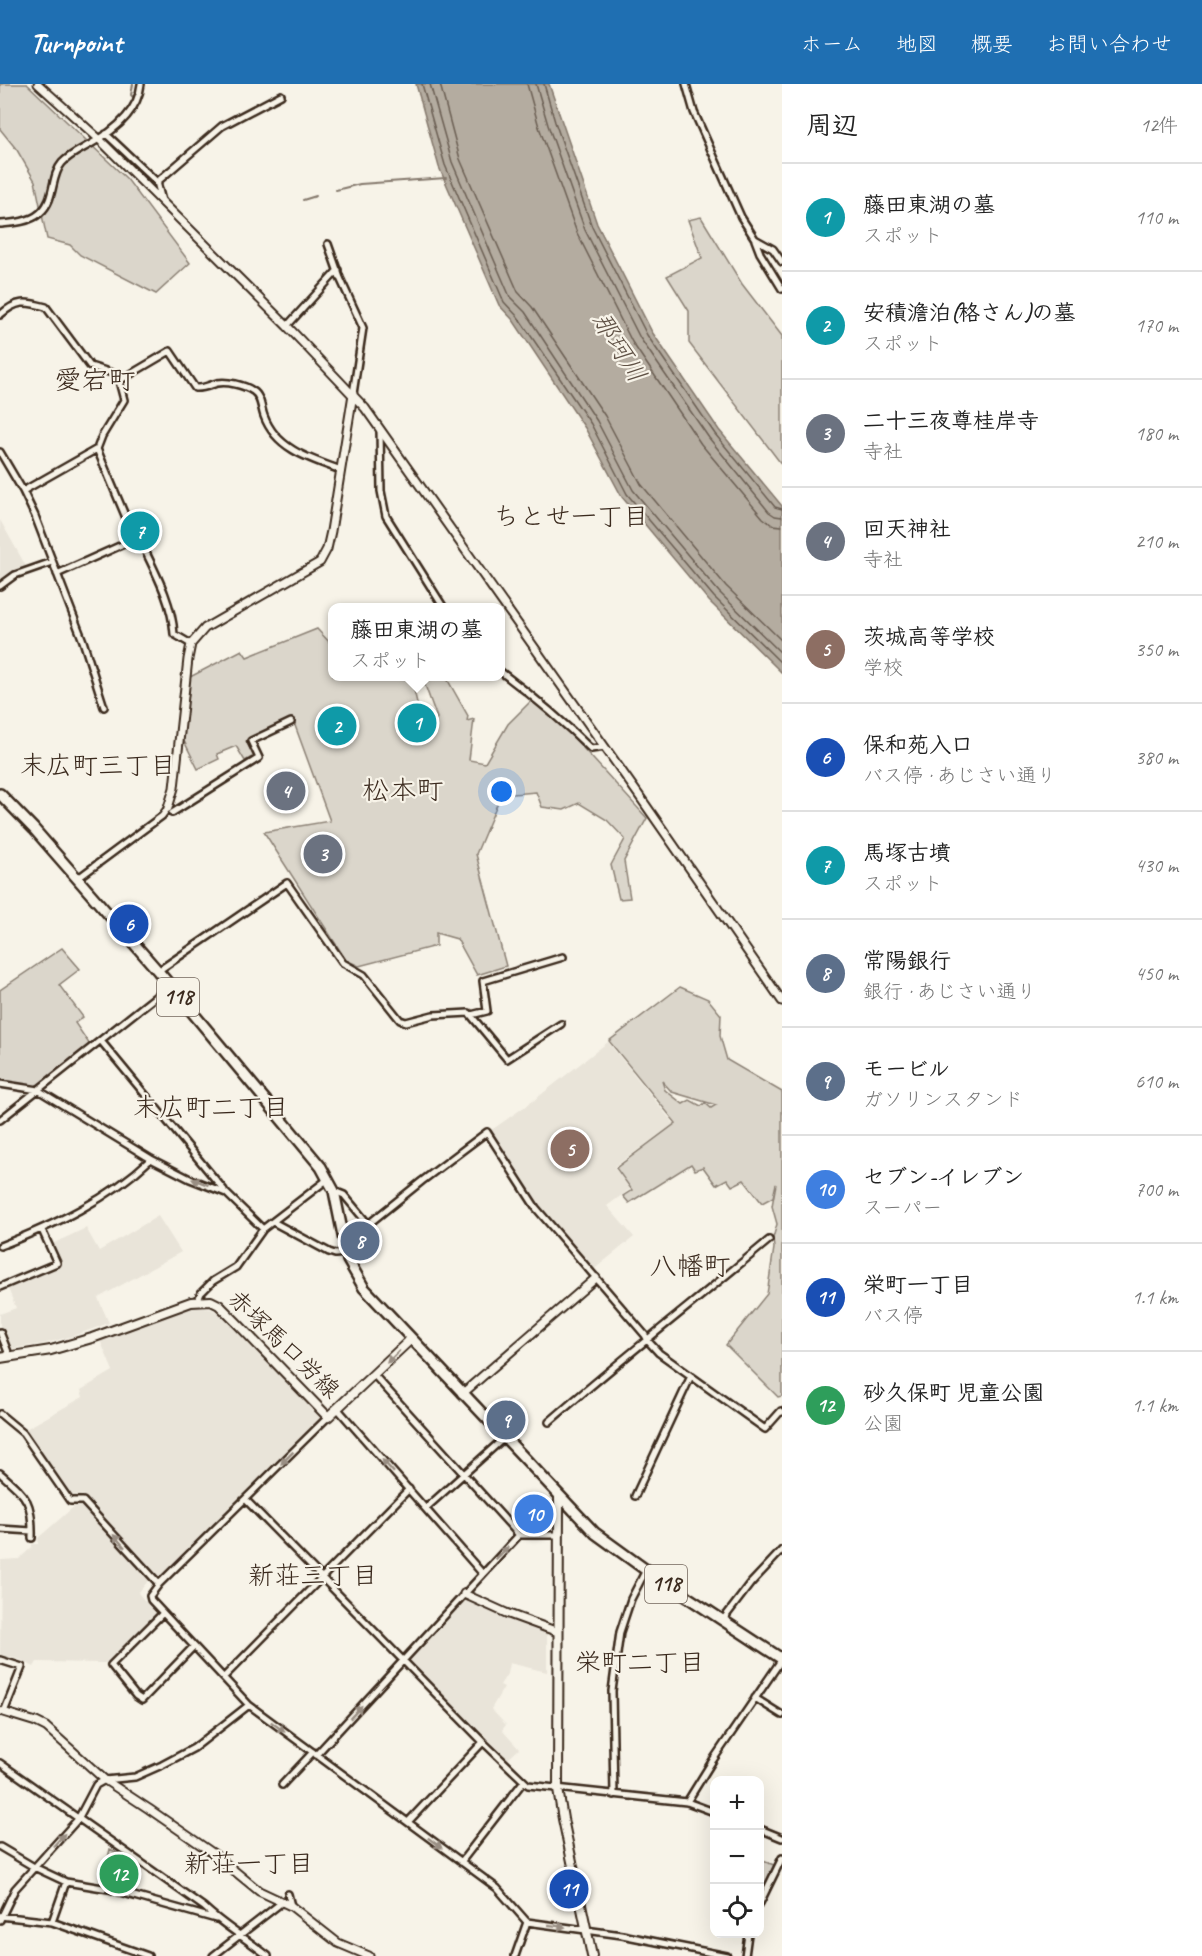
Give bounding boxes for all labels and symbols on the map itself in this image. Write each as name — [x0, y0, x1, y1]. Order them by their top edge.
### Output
water label: 那珂川 — [584, 305, 654, 389]
district label: 愛宕町 — [55, 363, 136, 397]
district label: ちとせ一丁目 — [493, 500, 649, 533]
pin: 7 — [120, 508, 160, 554]
pin: 1 — [398, 700, 436, 746]
pin: 2 — [318, 704, 356, 748]
district label: 末広町三丁目 — [20, 749, 176, 782]
pin: 4 — [266, 768, 306, 814]
district label: 松本町 — [363, 773, 444, 807]
your location — [487, 777, 516, 806]
pin: 3 — [304, 832, 342, 876]
pin: 6 — [110, 902, 148, 946]
road number: 118 — [157, 978, 199, 1016]
district label: 末広町二丁目 — [133, 1091, 289, 1124]
pin: 5 — [550, 1126, 590, 1172]
one-way arrow — [191, 1177, 209, 1187]
pin: 8 — [340, 1218, 380, 1264]
district label: 八幡町 — [650, 1249, 731, 1283]
street label: 赤塚馬口労線 — [222, 1283, 346, 1405]
one-way arrow — [385, 1350, 400, 1364]
pin: 9 — [486, 1398, 526, 1442]
one-way arrow — [279, 1451, 294, 1465]
one-way arrow — [382, 1459, 395, 1474]
pin: 10 — [514, 1492, 554, 1536]
one-way arrow — [112, 1533, 126, 1548]
one-way arrow — [495, 1545, 509, 1560]
district label: 新荘三丁目 — [248, 1559, 378, 1592]
road number: 118 — [645, 1565, 687, 1603]
district label: 栄町二丁目 — [575, 1646, 705, 1679]
one-way arrow — [349, 1704, 363, 1719]
one-way arrow — [270, 1721, 286, 1733]
one-way arrow — [52, 1833, 65, 1848]
one-way arrow — [428, 1836, 443, 1848]
district label: 新荘一丁目 — [184, 1847, 314, 1880]
pin: 12 — [100, 1852, 138, 1896]
pin: 11 — [550, 1866, 588, 1912]
one-way arrow — [547, 1921, 566, 1931]

